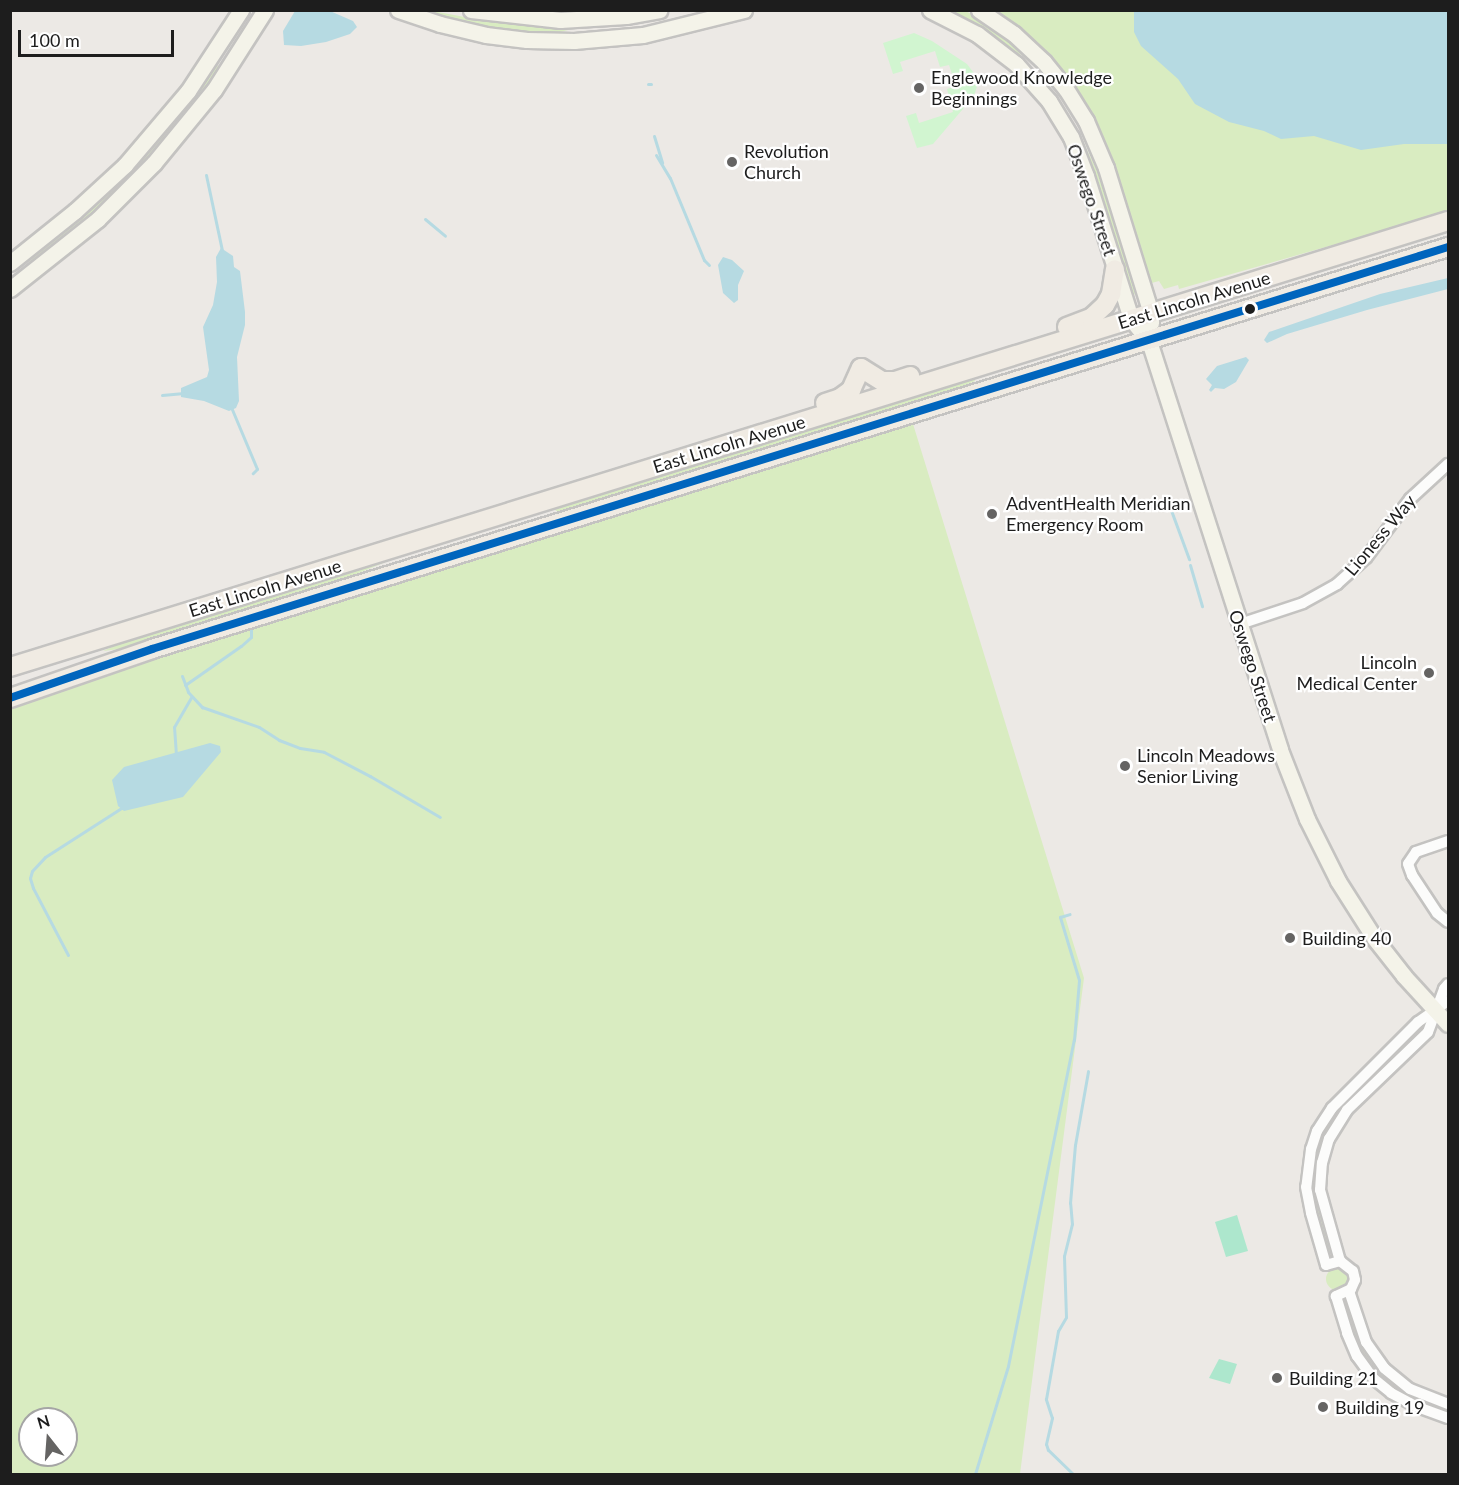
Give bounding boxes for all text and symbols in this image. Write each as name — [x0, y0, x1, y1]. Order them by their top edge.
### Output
scale bar — [21, 18, 177, 56]
text: 100 m — [29, 29, 80, 51]
place label: Englewood Knowledge Beginnings — [931, 67, 1112, 110]
marker: Englewood Knowledge Beginnings — [912, 81, 926, 95]
place label: Revolution Church — [744, 141, 829, 184]
street label: Oswego Street — [1063, 141, 1121, 259]
marker: Revolution Church — [725, 155, 739, 169]
street label: East Lincoln Avenue — [1115, 266, 1273, 334]
unlabelled marker — [1244, 303, 1256, 315]
street label: East Lincoln Avenue — [650, 410, 808, 478]
street label: Lioness Way — [1340, 490, 1420, 580]
place label: AdventHealth Meridian Emergency Room — [1006, 493, 1190, 536]
marker: AdventHealth Meridian Emergency Room — [983, 505, 1001, 523]
street label: East Lincoln Avenue — [186, 554, 344, 622]
street label: Oswego Street — [1225, 607, 1281, 725]
place label: Lincoln Medical Center — [1297, 652, 1417, 694]
marker: Lincoln Medical Center — [1422, 666, 1436, 680]
place label: Lincoln Meadows Senior Living — [1137, 745, 1275, 788]
marker: Lincoln Meadows Senior Living — [1118, 759, 1132, 773]
place label: Building 40 — [1302, 927, 1391, 949]
marker: Building 40 — [1283, 931, 1297, 945]
place label: Building 21 — [1289, 1367, 1378, 1389]
marker: Building 21 — [1270, 1371, 1284, 1385]
place label: Building 19 — [1335, 1396, 1424, 1418]
marker: Building 19 — [1316, 1400, 1330, 1414]
north arrow — [18, 1407, 78, 1467]
text: N — [34, 1410, 52, 1432]

